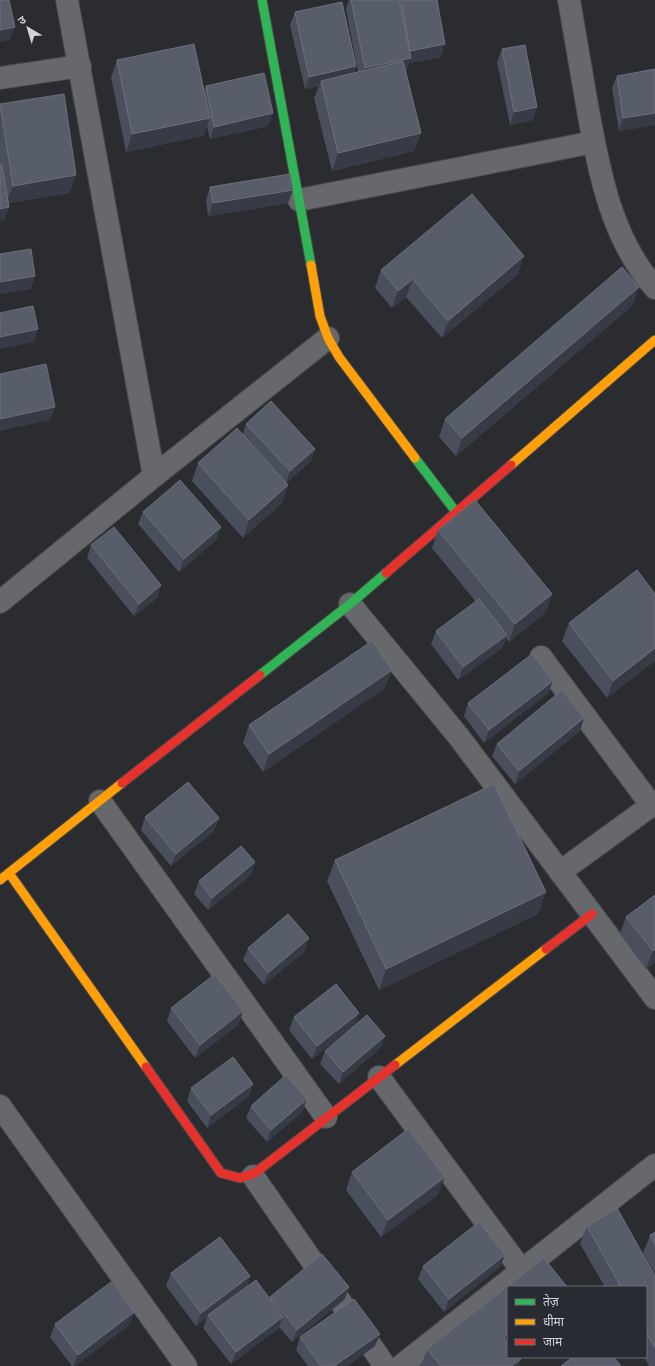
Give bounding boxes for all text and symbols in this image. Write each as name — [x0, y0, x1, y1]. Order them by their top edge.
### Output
north arrow — [8, 8, 48, 48]
text: उ — [15, 12, 30, 28]
legend — [507, 1286, 647, 1358]
text: तेज़ — [543, 1294, 560, 1311]
text: धीमा — [543, 1314, 565, 1331]
text: जाम — [543, 1334, 563, 1351]

